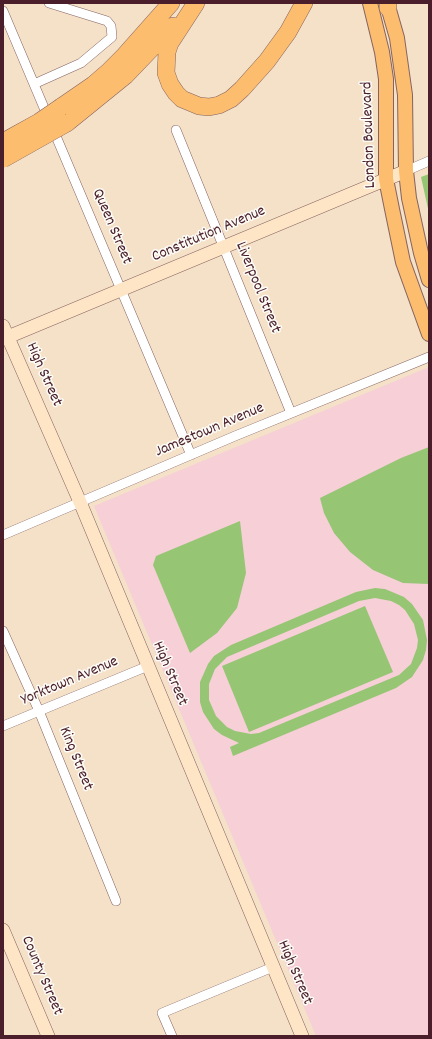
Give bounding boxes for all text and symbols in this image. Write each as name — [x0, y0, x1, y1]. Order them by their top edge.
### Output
street label: London Boulevard — [359, 81, 381, 189]
street label: Queen Street — [86, 186, 136, 268]
street label: Constitution Avenue — [149, 202, 269, 268]
street label: Liverpool Street — [230, 239, 284, 337]
street label: High Street — [20, 340, 66, 410]
street label: Jamestown Avenue — [153, 399, 267, 463]
street label: High Street — [147, 639, 191, 709]
street label: Yorktown Avenue — [19, 653, 121, 711]
street label: King Street — [54, 724, 96, 794]
street label: County Street — [16, 933, 66, 1019]
street label: High Street — [272, 938, 316, 1008]

